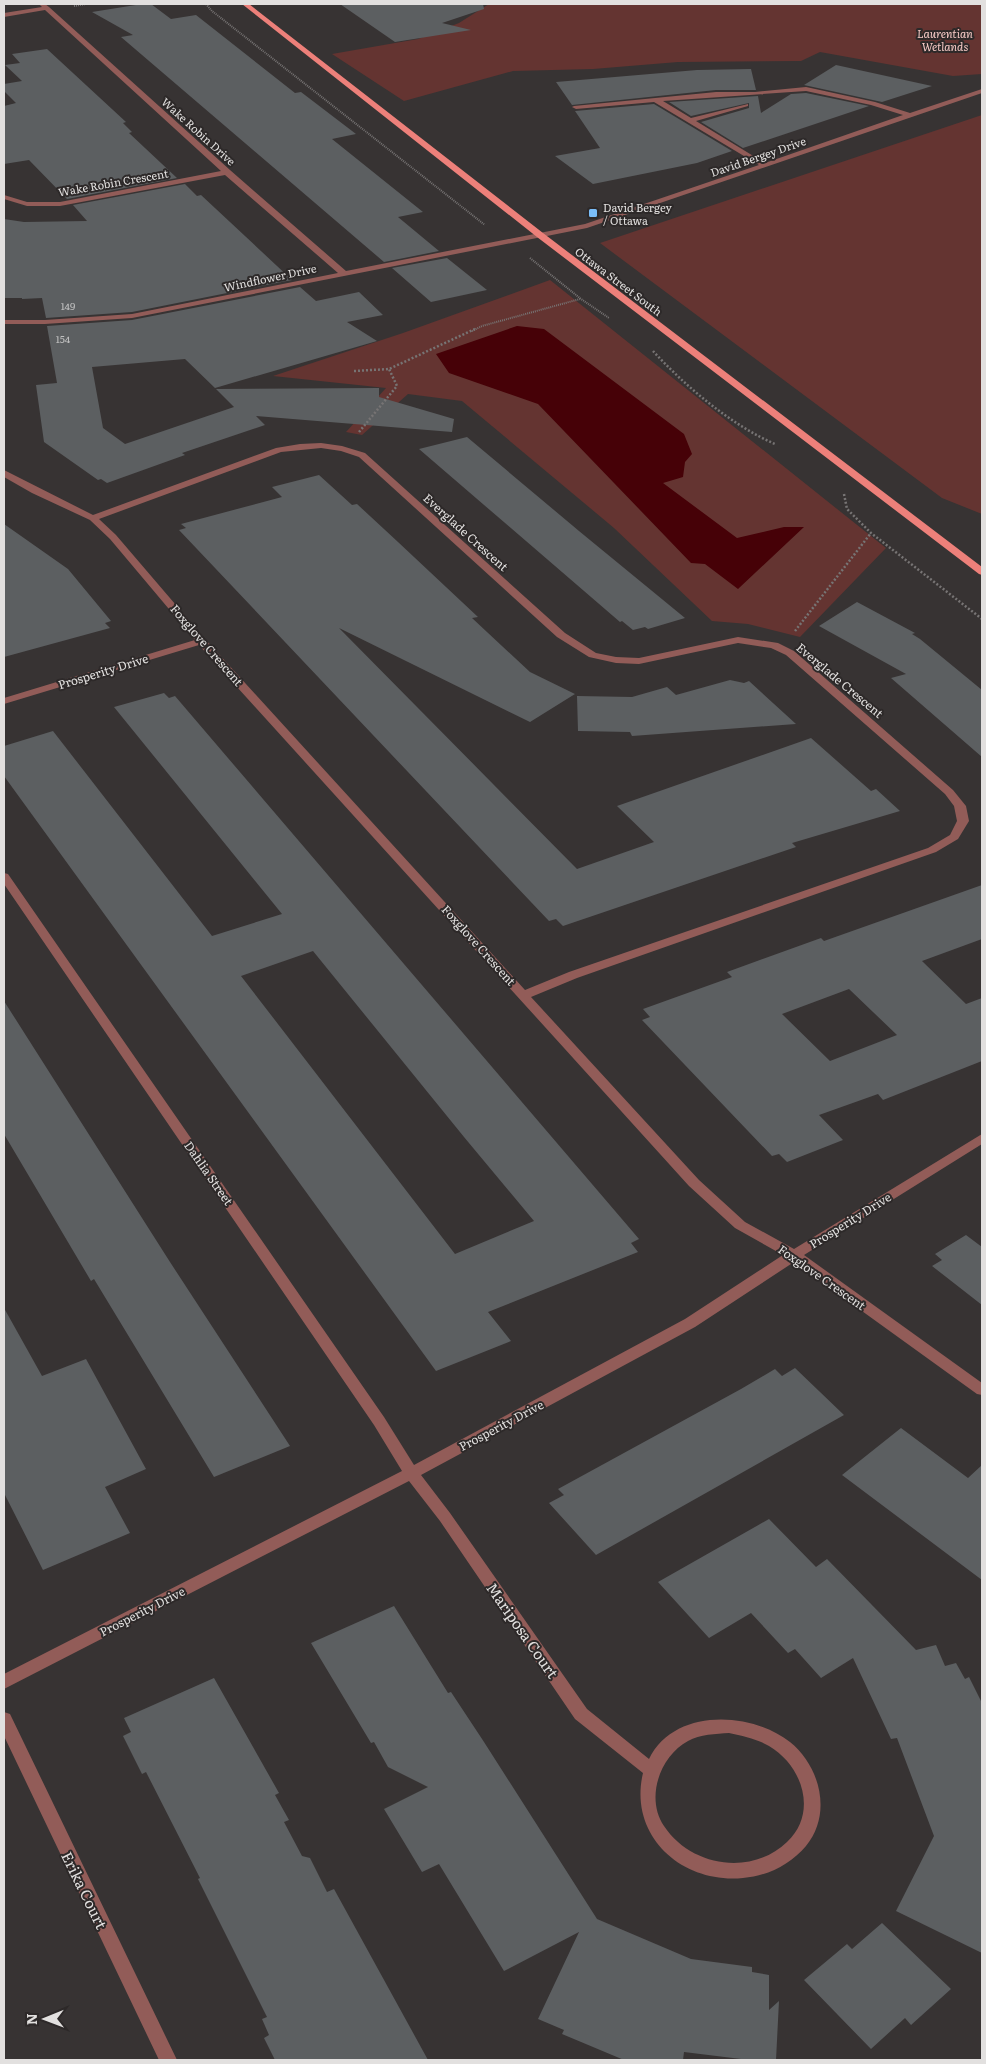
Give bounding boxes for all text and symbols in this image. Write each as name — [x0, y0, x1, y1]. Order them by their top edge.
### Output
park label: Laurentian Wetlands — [917, 25, 973, 54]
street label: Wake Robin Drive — [158, 93, 240, 169]
street label: David Bergey Drive — [708, 132, 808, 180]
street label: Wake Robin Crescent — [57, 164, 170, 200]
place label: David Bergey / Ottawa — [603, 199, 673, 228]
marker: David Bergey / Ottawa — [587, 207, 599, 219]
street label: Ottawa Street South — [572, 243, 666, 319]
street label: Windflower Drive — [222, 259, 318, 295]
house number: 149 — [61, 298, 75, 313]
house number: 154 — [56, 331, 71, 346]
street label: Everglade Crescent — [420, 489, 513, 575]
street label: Foxglove Crescent — [166, 600, 248, 690]
street label: Everglade Crescent — [793, 638, 888, 722]
street label: Prosperity Drive — [56, 649, 150, 693]
street label: Foxglove Crescent — [438, 901, 520, 989]
street label: Dahlia Street — [180, 1137, 238, 1209]
street label: Prosperity Drive — [806, 1188, 894, 1252]
street label: Foxglove Crescent — [775, 1240, 870, 1314]
street label: Prosperity Drive — [455, 1395, 547, 1455]
street label: Mariposa Court — [481, 1577, 565, 1683]
street label: Prosperity Drive — [96, 1582, 188, 1640]
street label: Erika Court — [56, 1847, 114, 1933]
north arrow — [20, 1994, 70, 2044]
text: N — [21, 2013, 41, 2025]

